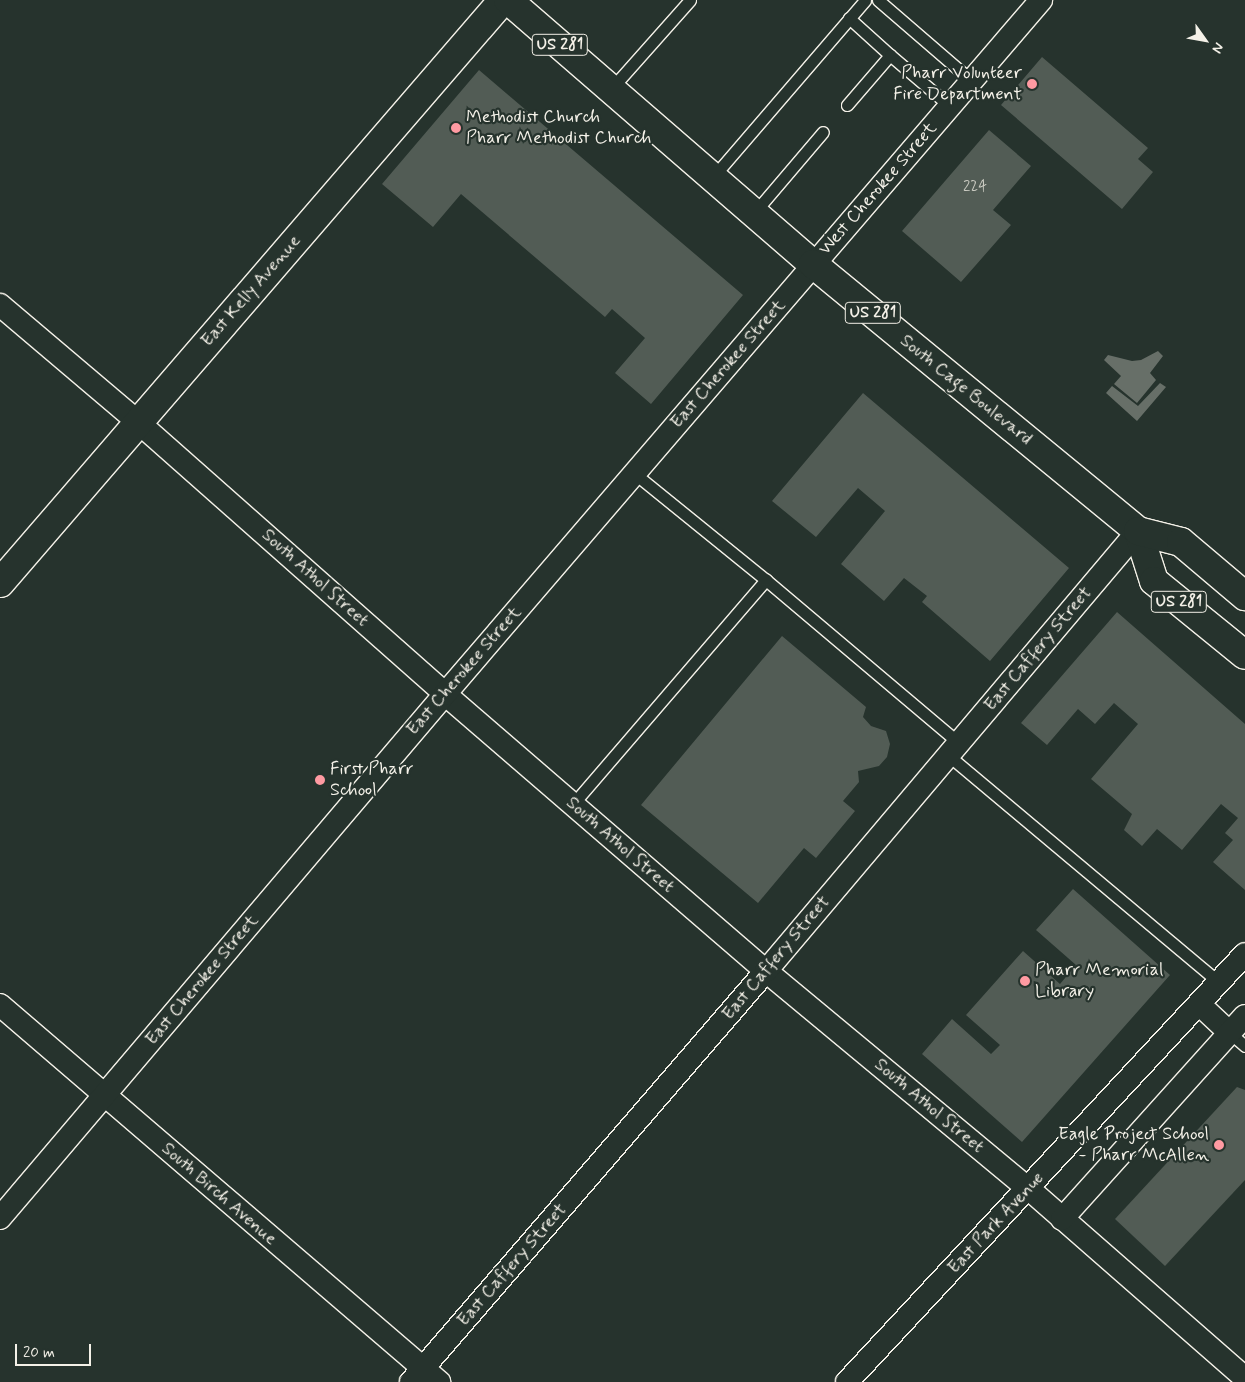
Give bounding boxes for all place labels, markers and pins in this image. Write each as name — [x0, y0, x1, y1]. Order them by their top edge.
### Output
place label: Pharr Volunteer Fire Department — [884, 63, 1022, 106]
marker: Pharr Volunteer Fire Department — [1026, 78, 1038, 90]
place label: Methodist Church Pharr Methodist Church — [466, 107, 650, 150]
marker: Methodist Church Pharr Methodist Church — [450, 122, 462, 134]
place label: First Pharr School — [330, 759, 414, 802]
marker: First Pharr School — [314, 774, 326, 786]
place label: Pharr Memorial Library — [1035, 960, 1161, 1002]
marker: Pharr Memorial Library — [1019, 975, 1031, 987]
place label: Eagle Project School - Pharr McAllen — [1059, 1124, 1209, 1166]
marker: Eagle Project School - Pharr McAllen — [1213, 1139, 1225, 1151]

